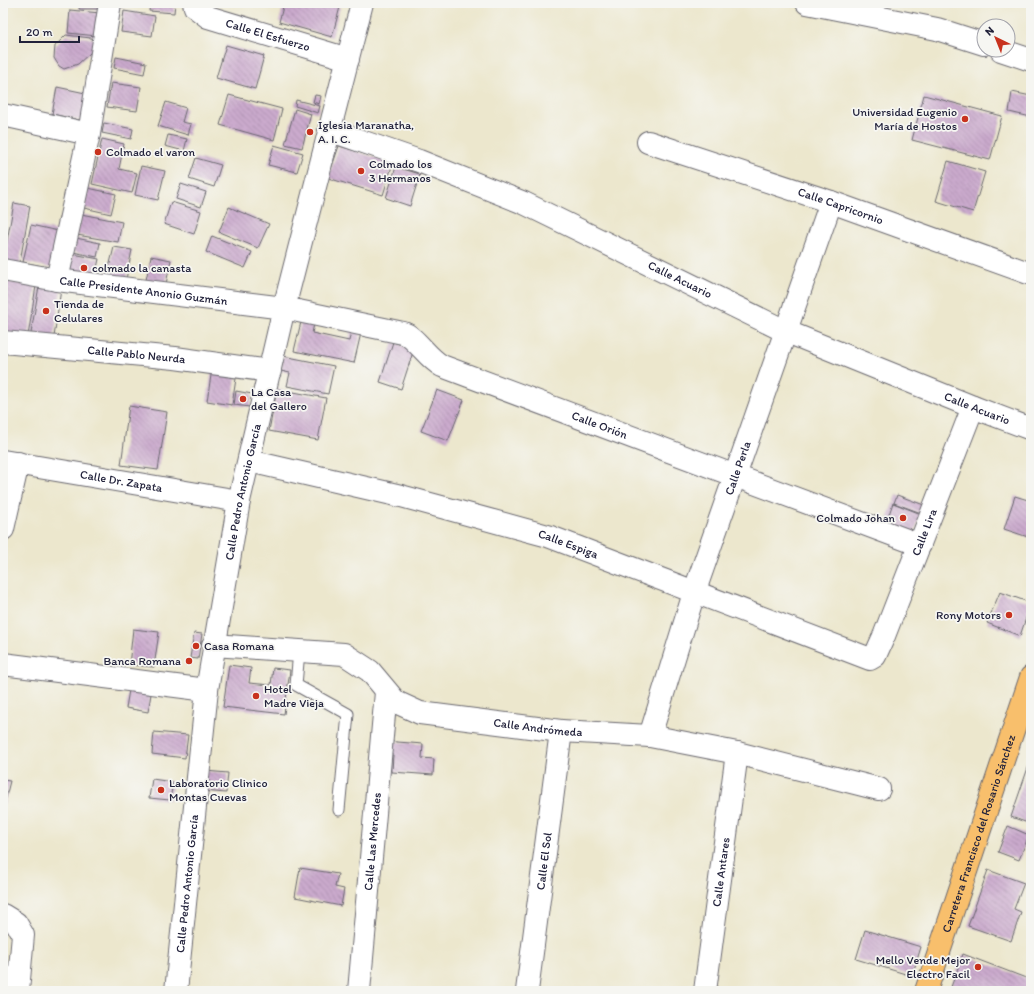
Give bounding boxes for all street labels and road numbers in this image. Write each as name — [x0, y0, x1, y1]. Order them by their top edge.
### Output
street label: Calle El Esfuerzo — [224, 16, 312, 54]
street label: Calle Capricornio — [796, 185, 885, 227]
street label: Calle Acuario — [646, 258, 714, 301]
street label: Calle Presidente Anonio Guzmán — [59, 273, 228, 308]
street label: Calle Pablo Neurda — [87, 343, 187, 366]
street label: Calle Acuario — [942, 389, 1012, 427]
street label: Calle Orión — [570, 408, 630, 442]
street label: Calle Pedro Antonio García — [222, 421, 264, 561]
street label: Calle Perla — [722, 438, 754, 497]
street label: Calle Dr. Zapata — [79, 467, 164, 495]
street label: Calle Lira — [909, 506, 940, 558]
street label: Calle Espiga — [537, 527, 601, 562]
street label: Calle Andrómeda — [493, 715, 583, 739]
street label: Carretera Francisco del Rosario Sánchez — [939, 732, 1018, 934]
street label: Calle Las Mercedes — [361, 792, 384, 891]
street label: Calle Pedro Antonio García — [173, 813, 201, 953]
street label: Calle El Sol — [533, 831, 555, 891]
street label: Calle Antares — [709, 836, 733, 908]

